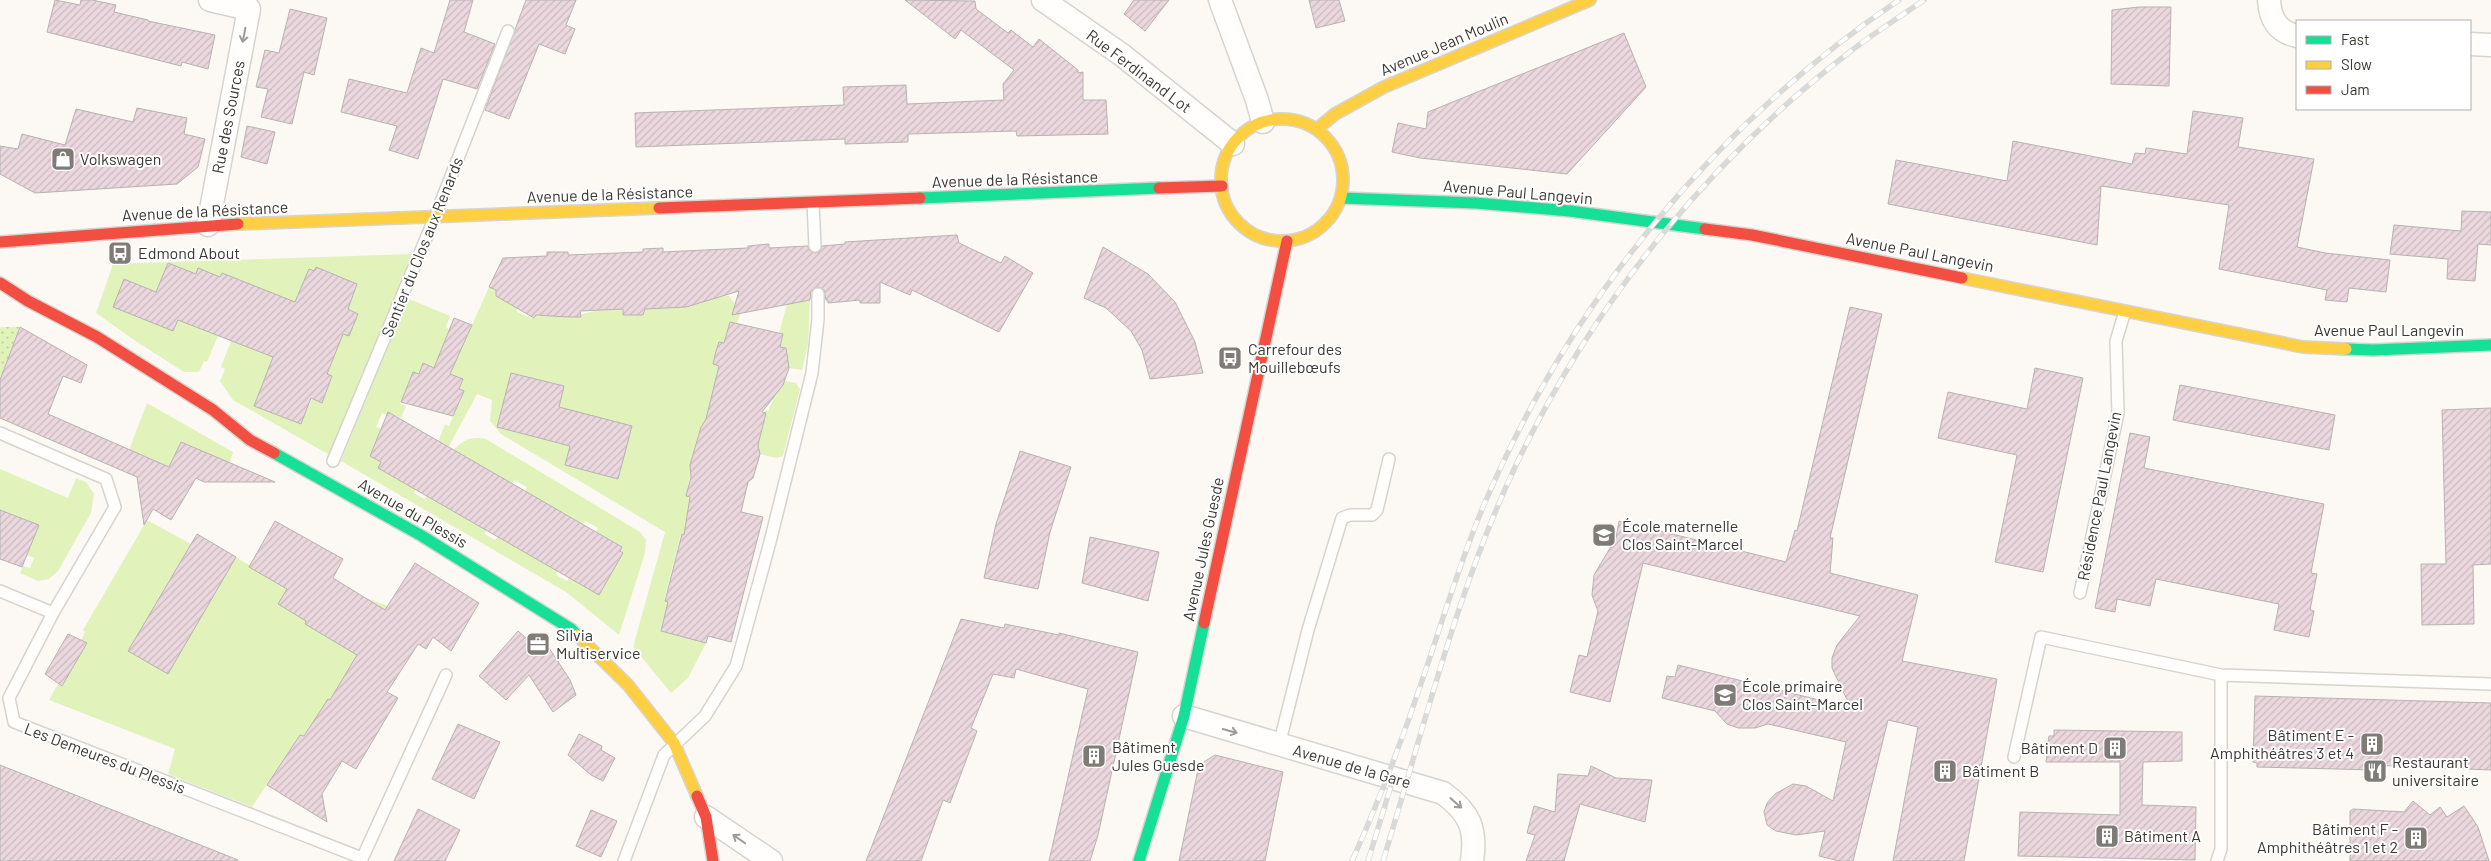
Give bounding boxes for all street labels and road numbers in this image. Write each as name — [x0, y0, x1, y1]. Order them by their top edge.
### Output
street label: Avenue Jean Moulin — [1377, 8, 1511, 79]
street label: Rue Ferdinand Lot — [1083, 25, 1196, 116]
street label: Rue des Sources — [207, 59, 248, 175]
street label: Sentier du Clos aux Renards — [377, 154, 466, 340]
street label: Avenue de la Résistance — [931, 166, 1098, 191]
street label: Avenue Paul Langevin — [1442, 175, 1594, 208]
street label: Avenue de la Résistance — [526, 181, 693, 206]
street label: Avenue de la Résistance — [121, 197, 289, 224]
street label: Avenue Paul Langevin — [1845, 228, 1996, 275]
street label: Avenue Paul Langevin — [2314, 320, 2464, 339]
street label: Résidence Paul Langevin — [2073, 410, 2124, 582]
street label: Avenue du Plessis — [355, 474, 471, 552]
street label: Avenue Jules Guesde — [1178, 475, 1227, 623]
street label: Les Demeures du Plessis — [22, 718, 188, 797]
street label: Avenue de la Gare — [1291, 740, 1413, 791]

